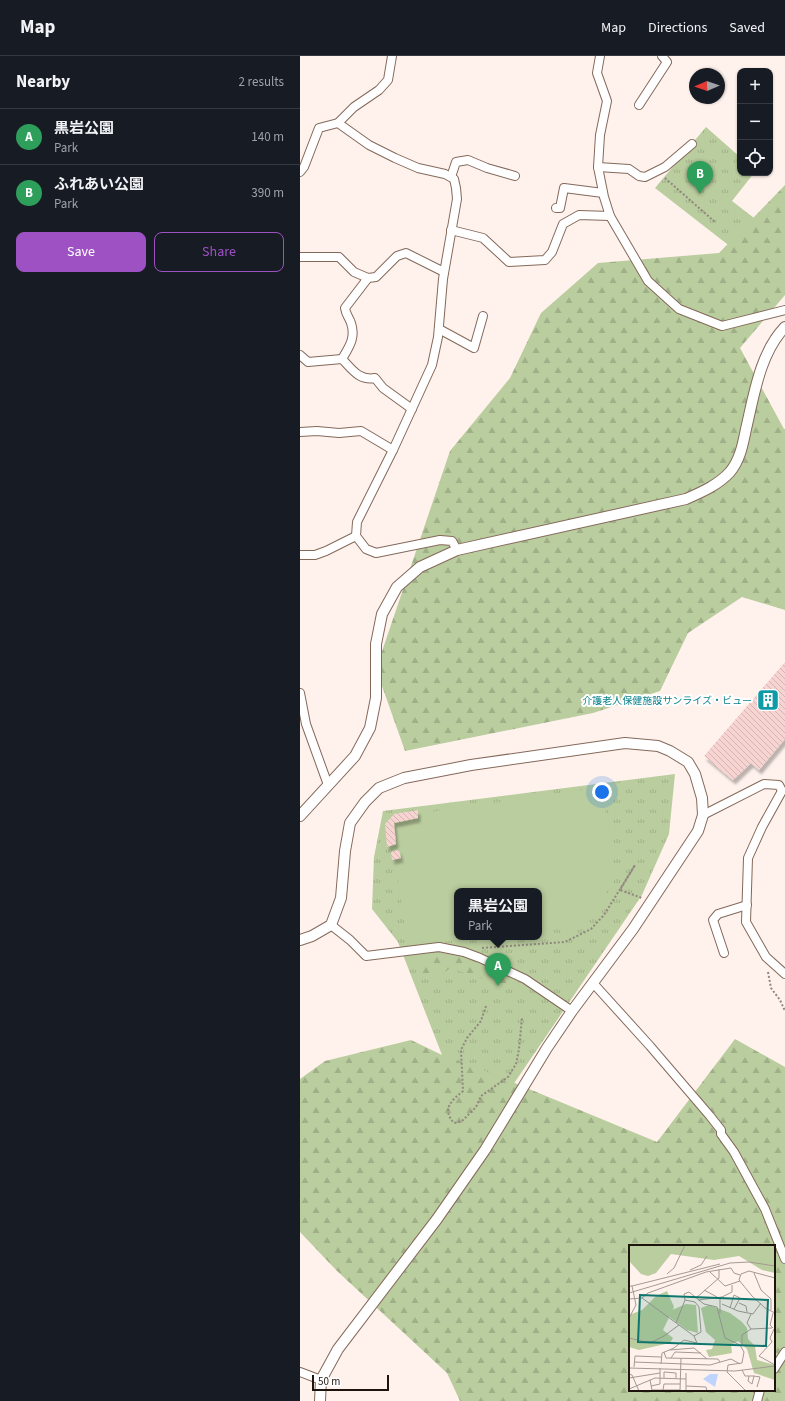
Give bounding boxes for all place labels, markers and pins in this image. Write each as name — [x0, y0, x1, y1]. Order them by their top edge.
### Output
pin: B — [687, 161, 713, 194]
building icon: 介護老人保健施設サンライズ・ビュー — [755, 687, 781, 713]
place label: 介護老人保健施設サンライズ・ビュー — [582, 694, 752, 708]
pin: A — [485, 953, 511, 986]

